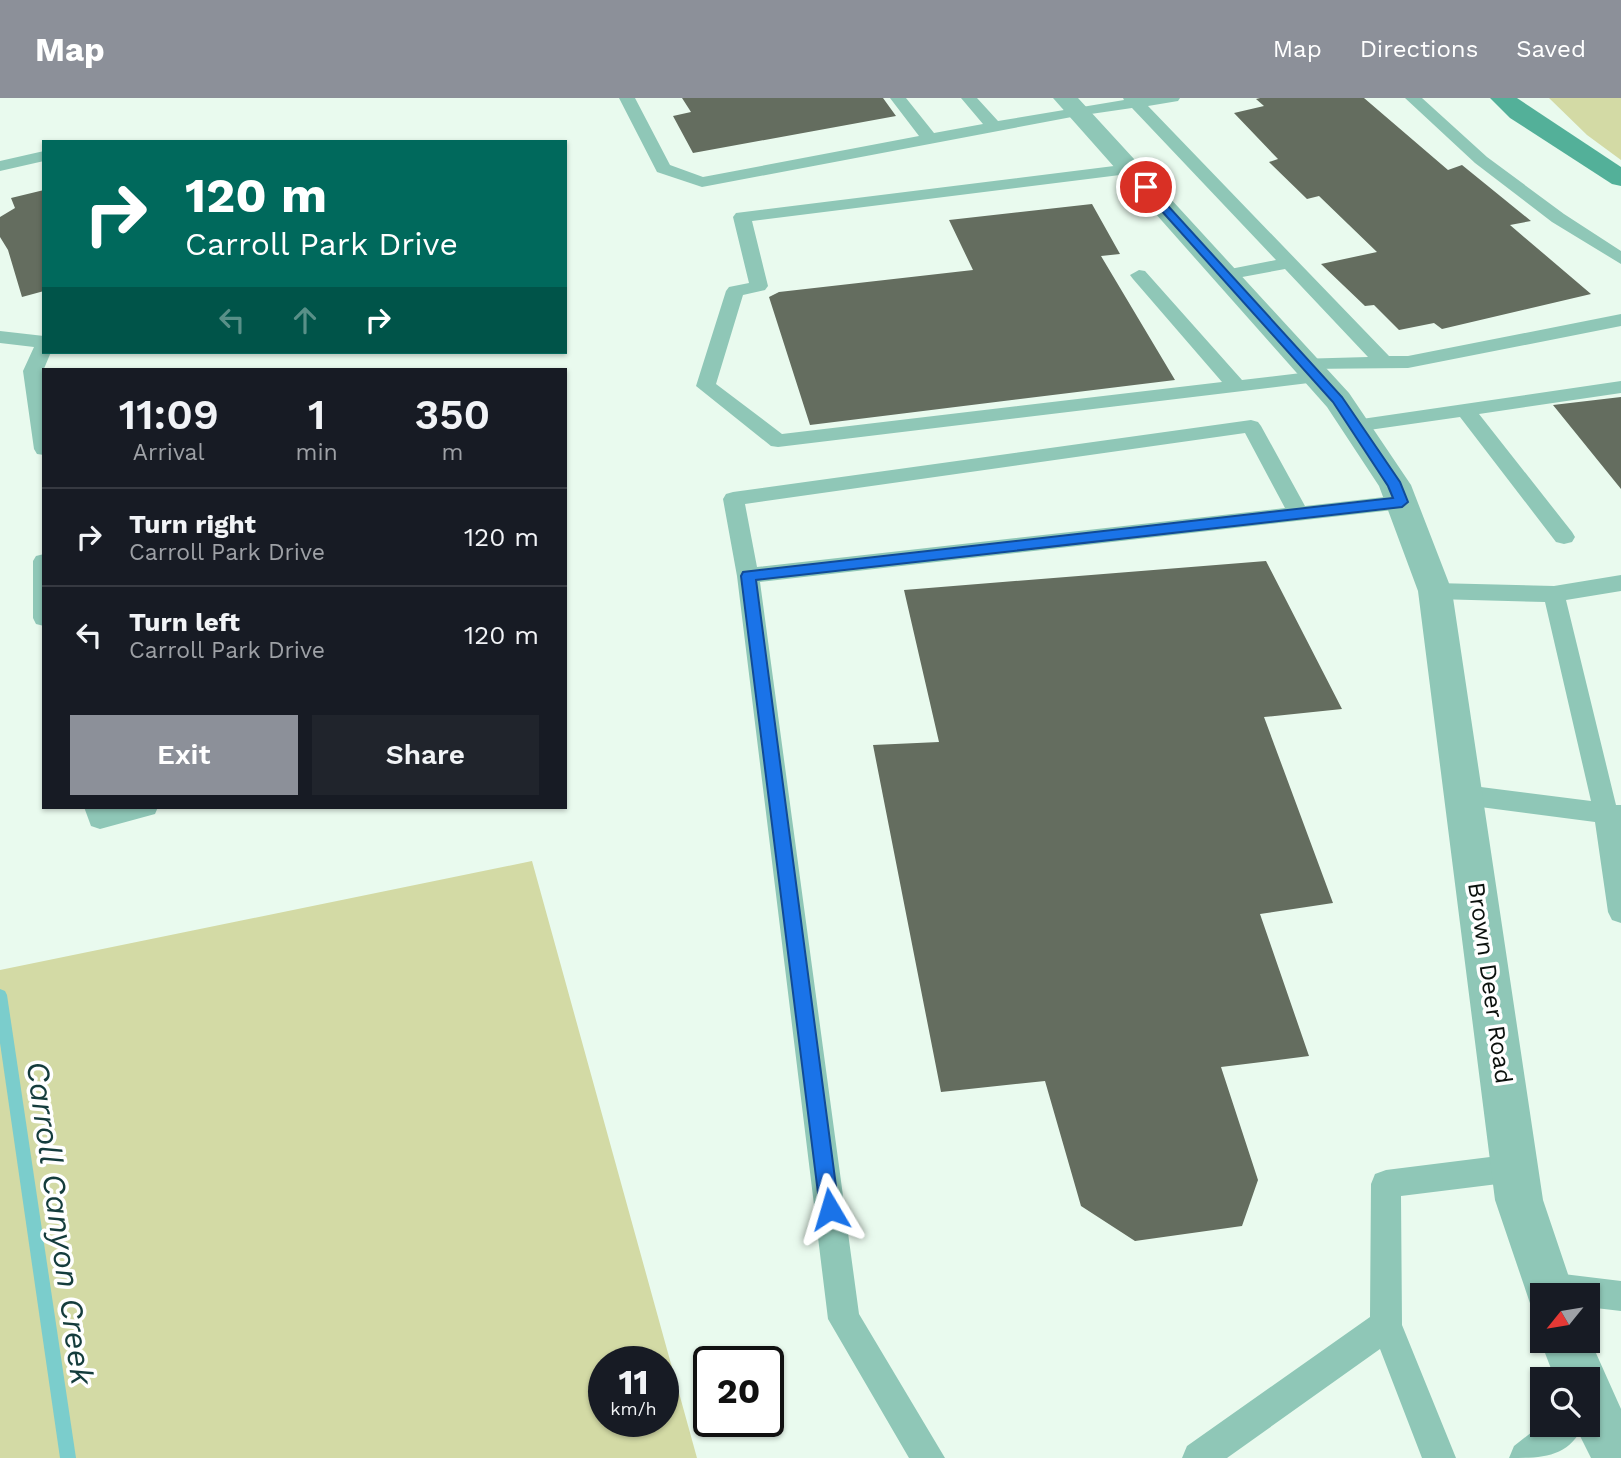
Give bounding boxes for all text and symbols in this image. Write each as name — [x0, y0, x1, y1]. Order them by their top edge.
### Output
text: Map — [35, 30, 105, 69]
text: Map — [1273, 35, 1322, 63]
text: Directions — [1360, 35, 1478, 63]
text: Saved — [1516, 35, 1586, 63]
pin — [1116, 157, 1176, 217]
text: 120 m — [185, 166, 327, 224]
icon: right — [70, 168, 161, 259]
icon: arrive — [1127, 168, 1165, 206]
text: Carroll Park Drive — [185, 225, 458, 263]
icon: left — [213, 301, 251, 339]
icon: ahead — [286, 301, 324, 339]
icon: right — [359, 301, 397, 339]
text: 11:09 — [119, 390, 219, 439]
text: 1 — [308, 390, 325, 439]
text: 350 — [414, 390, 490, 439]
text: Arrival — [133, 439, 205, 466]
text: min — [295, 439, 338, 466]
text: m — [441, 439, 463, 466]
text: Turn right — [129, 509, 256, 539]
icon: right — [70, 518, 108, 556]
text: 120 m — [464, 522, 539, 552]
text: Carroll Park Drive — [129, 539, 325, 566]
text: Turn left — [129, 607, 240, 637]
icon: left — [70, 616, 108, 654]
text: 120 m — [464, 620, 539, 650]
text: Carroll Park Drive — [129, 637, 325, 664]
button: Exit — [70, 715, 298, 795]
button: Share — [312, 715, 539, 795]
street label: Brown Deer Road — [1462, 880, 1518, 1086]
water label: Carroll Canyon Creek — [18, 1059, 102, 1389]
position arrow — [793, 1172, 867, 1246]
north arrow — [1530, 1283, 1600, 1353]
map controls — [1530, 1283, 1600, 1437]
speed limit sign: 20 — [693, 1346, 784, 1437]
text: 11 — [618, 1361, 649, 1403]
button: search — [1530, 1367, 1600, 1437]
text: km/h — [610, 1398, 657, 1419]

